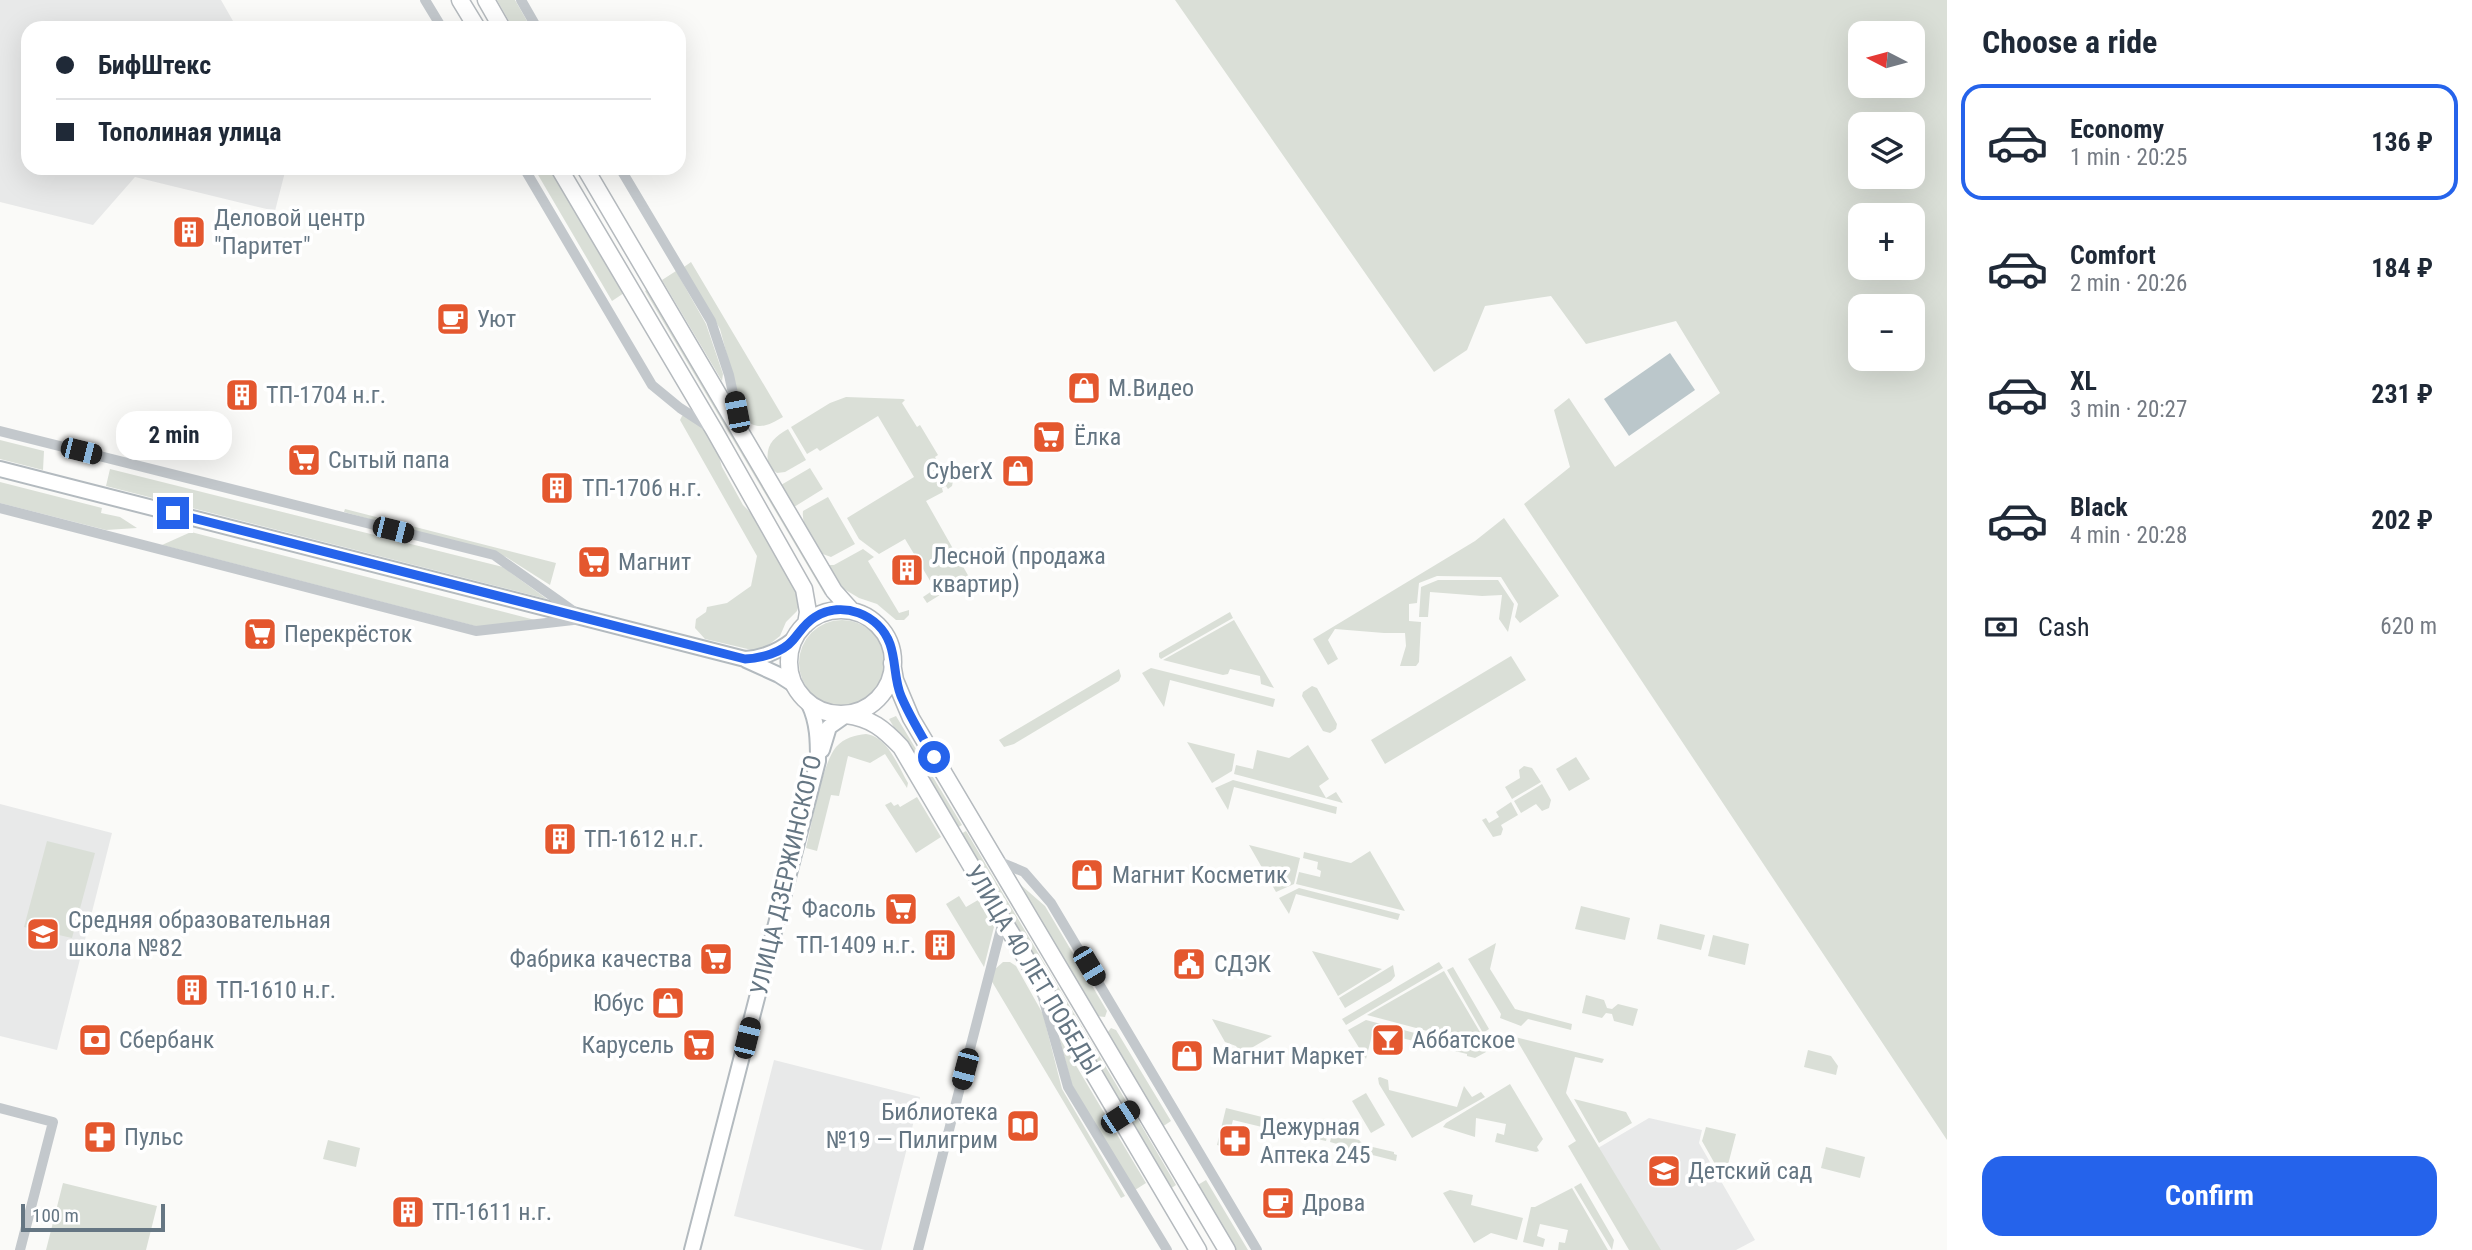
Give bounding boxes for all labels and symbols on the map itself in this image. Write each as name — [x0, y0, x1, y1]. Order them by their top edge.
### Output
north arrow — [1848, 21, 1925, 98]
place label: Деловой центр "Паритет" — [214, 204, 365, 260]
building icon: Деловой центр "Паритет" — [170, 213, 208, 251]
cafe icon: Уют — [434, 300, 472, 338]
place label: Уют — [477, 305, 516, 333]
shop icon: М.Видео — [1065, 369, 1103, 407]
place label: М.Видео — [1108, 374, 1194, 402]
building icon: ТП-1704 н.г. — [223, 376, 261, 414]
place label: ТП-1704 н.г. — [266, 381, 386, 409]
car — [723, 389, 752, 435]
callout: 2 min — [115, 412, 231, 461]
supermarket icon: Ёлка — [1030, 418, 1068, 456]
place label: Ёлка — [1074, 423, 1121, 451]
car — [59, 436, 104, 466]
supermarket icon: Сытый папа — [285, 441, 323, 479]
place label: Сытый папа — [328, 446, 450, 474]
shop icon: CyberX — [999, 452, 1037, 490]
place label: CyberX — [926, 457, 993, 485]
building icon: ТП-1706 н.г. — [538, 469, 576, 507]
place label: ТП-1706 н.г. — [582, 474, 702, 502]
route end — [157, 497, 189, 529]
car — [371, 515, 416, 545]
place label: Лесной (продажа квартир) — [932, 542, 1106, 598]
supermarket icon: Магнит — [575, 543, 613, 581]
place label: Магнит — [618, 548, 691, 576]
building icon: Лесной (продажа квартир) — [888, 551, 926, 589]
supermarket icon: Перекрёсток — [241, 615, 279, 653]
place label: Перекрёсток — [284, 620, 413, 648]
route start — [918, 741, 950, 773]
street label: УЛИЦА ДЗЕРЖИНСКОГО — [745, 752, 827, 998]
building icon: ТП-1612 н.г. — [541, 820, 579, 858]
place label: ТП-1612 н.г. — [584, 825, 704, 853]
shop icon: Магнит Косметик — [1068, 856, 1106, 894]
street label: УЛИЦА 40 ЛЕТ ПОБЕДЫ — [959, 860, 1107, 1080]
place label: Магнит Косметик — [1112, 861, 1288, 889]
supermarket icon: Фасоль — [882, 890, 920, 928]
place label: Фасоль — [802, 895, 876, 923]
place label: Средняя образовательная школа №82 — [68, 906, 331, 962]
school or university icon: Средняя образовательная школа №82 — [24, 915, 62, 953]
building icon: ТП-1409 н.г. — [921, 926, 959, 964]
place label: ТП-1409 н.г. — [796, 931, 916, 959]
supermarket icon: Фабрика качества — [697, 940, 735, 978]
car — [1070, 943, 1109, 989]
place label: Фабрика качества — [510, 945, 692, 973]
public building icon: СДЭК — [1170, 945, 1208, 983]
place label: СДЭК — [1214, 950, 1272, 978]
building icon: ТП-1610 н.г. — [173, 971, 211, 1009]
place label: ТП-1610 н.г. — [216, 976, 336, 1004]
shop icon: Юбус — [649, 984, 687, 1022]
place label: Юбус — [593, 989, 644, 1017]
car — [732, 1015, 763, 1061]
bank icon: Сбербанк — [76, 1021, 114, 1059]
bar icon: Аббатское — [1369, 1021, 1407, 1059]
place label: Сбербанк — [119, 1026, 215, 1054]
supermarket icon: Карусель — [680, 1026, 718, 1064]
place label: Аббатское — [1412, 1026, 1515, 1054]
place label: Карусель — [581, 1031, 674, 1059]
shop icon: Магнит Маркет — [1168, 1037, 1206, 1075]
place label: Магнит Маркет — [1212, 1042, 1365, 1070]
car — [950, 1046, 981, 1092]
car — [1097, 1097, 1144, 1137]
place label: Библиотека №19 — Пилигрим — [826, 1098, 998, 1154]
library icon: Библиотека №19 — Пилигрим — [1004, 1107, 1042, 1145]
place label: Дежурная Аптека 245 — [1260, 1113, 1371, 1169]
pharmacy icon: Пульс — [81, 1118, 119, 1156]
pharmacy icon: Дежурная Аптека 245 — [1216, 1122, 1254, 1160]
place label: Пульс — [124, 1123, 183, 1151]
school or university icon: Детский сад — [1645, 1152, 1683, 1190]
place label: Детский сад — [1688, 1157, 1812, 1185]
cafe icon: Дрова — [1259, 1184, 1297, 1222]
place label: Дрова — [1302, 1189, 1365, 1217]
building icon: ТП-1611 н.г. — [389, 1193, 427, 1231]
place label: ТП-1611 н.г. — [432, 1198, 552, 1226]
scale bar — [21, 1201, 164, 1233]

